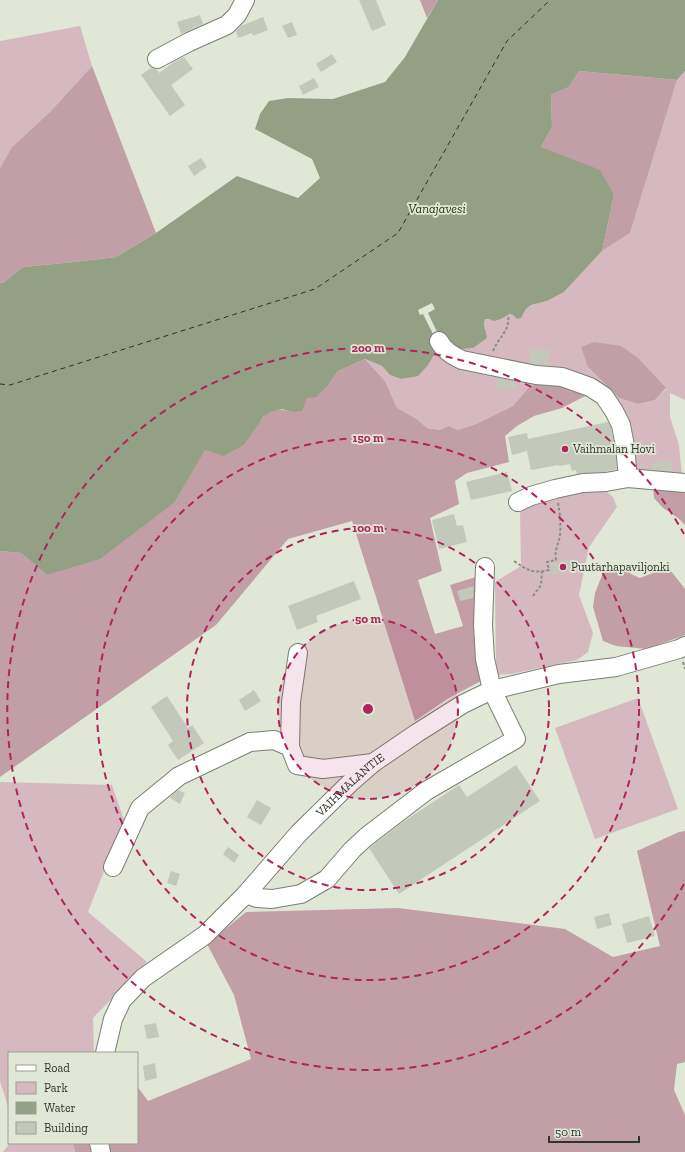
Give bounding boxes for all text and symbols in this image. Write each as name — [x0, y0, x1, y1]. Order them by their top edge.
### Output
water label: Vanajavesi — [408, 201, 466, 216]
text: 200 m — [351, 341, 385, 355]
text: 150 m — [353, 431, 384, 445]
place label: Vaihmalan Hovi — [572, 442, 655, 456]
marker: Vaihmalan Hovi — [560, 444, 570, 454]
text: 100 m — [352, 521, 384, 535]
place label: Puutarhapaviljonki — [571, 560, 670, 575]
marker: Puutarhapaviljonki — [558, 562, 568, 572]
text: 50 m — [355, 612, 381, 626]
centre of rings — [361, 702, 375, 716]
street label: VAIHMALANTIE — [312, 750, 387, 820]
legend — [8, 1052, 138, 1144]
text: Road — [44, 1061, 70, 1075]
text: Park — [44, 1081, 69, 1095]
text: Water — [44, 1101, 76, 1115]
scale bar — [549, 1118, 639, 1144]
text: Building — [44, 1121, 88, 1135]
text: 50 m — [555, 1125, 582, 1139]

